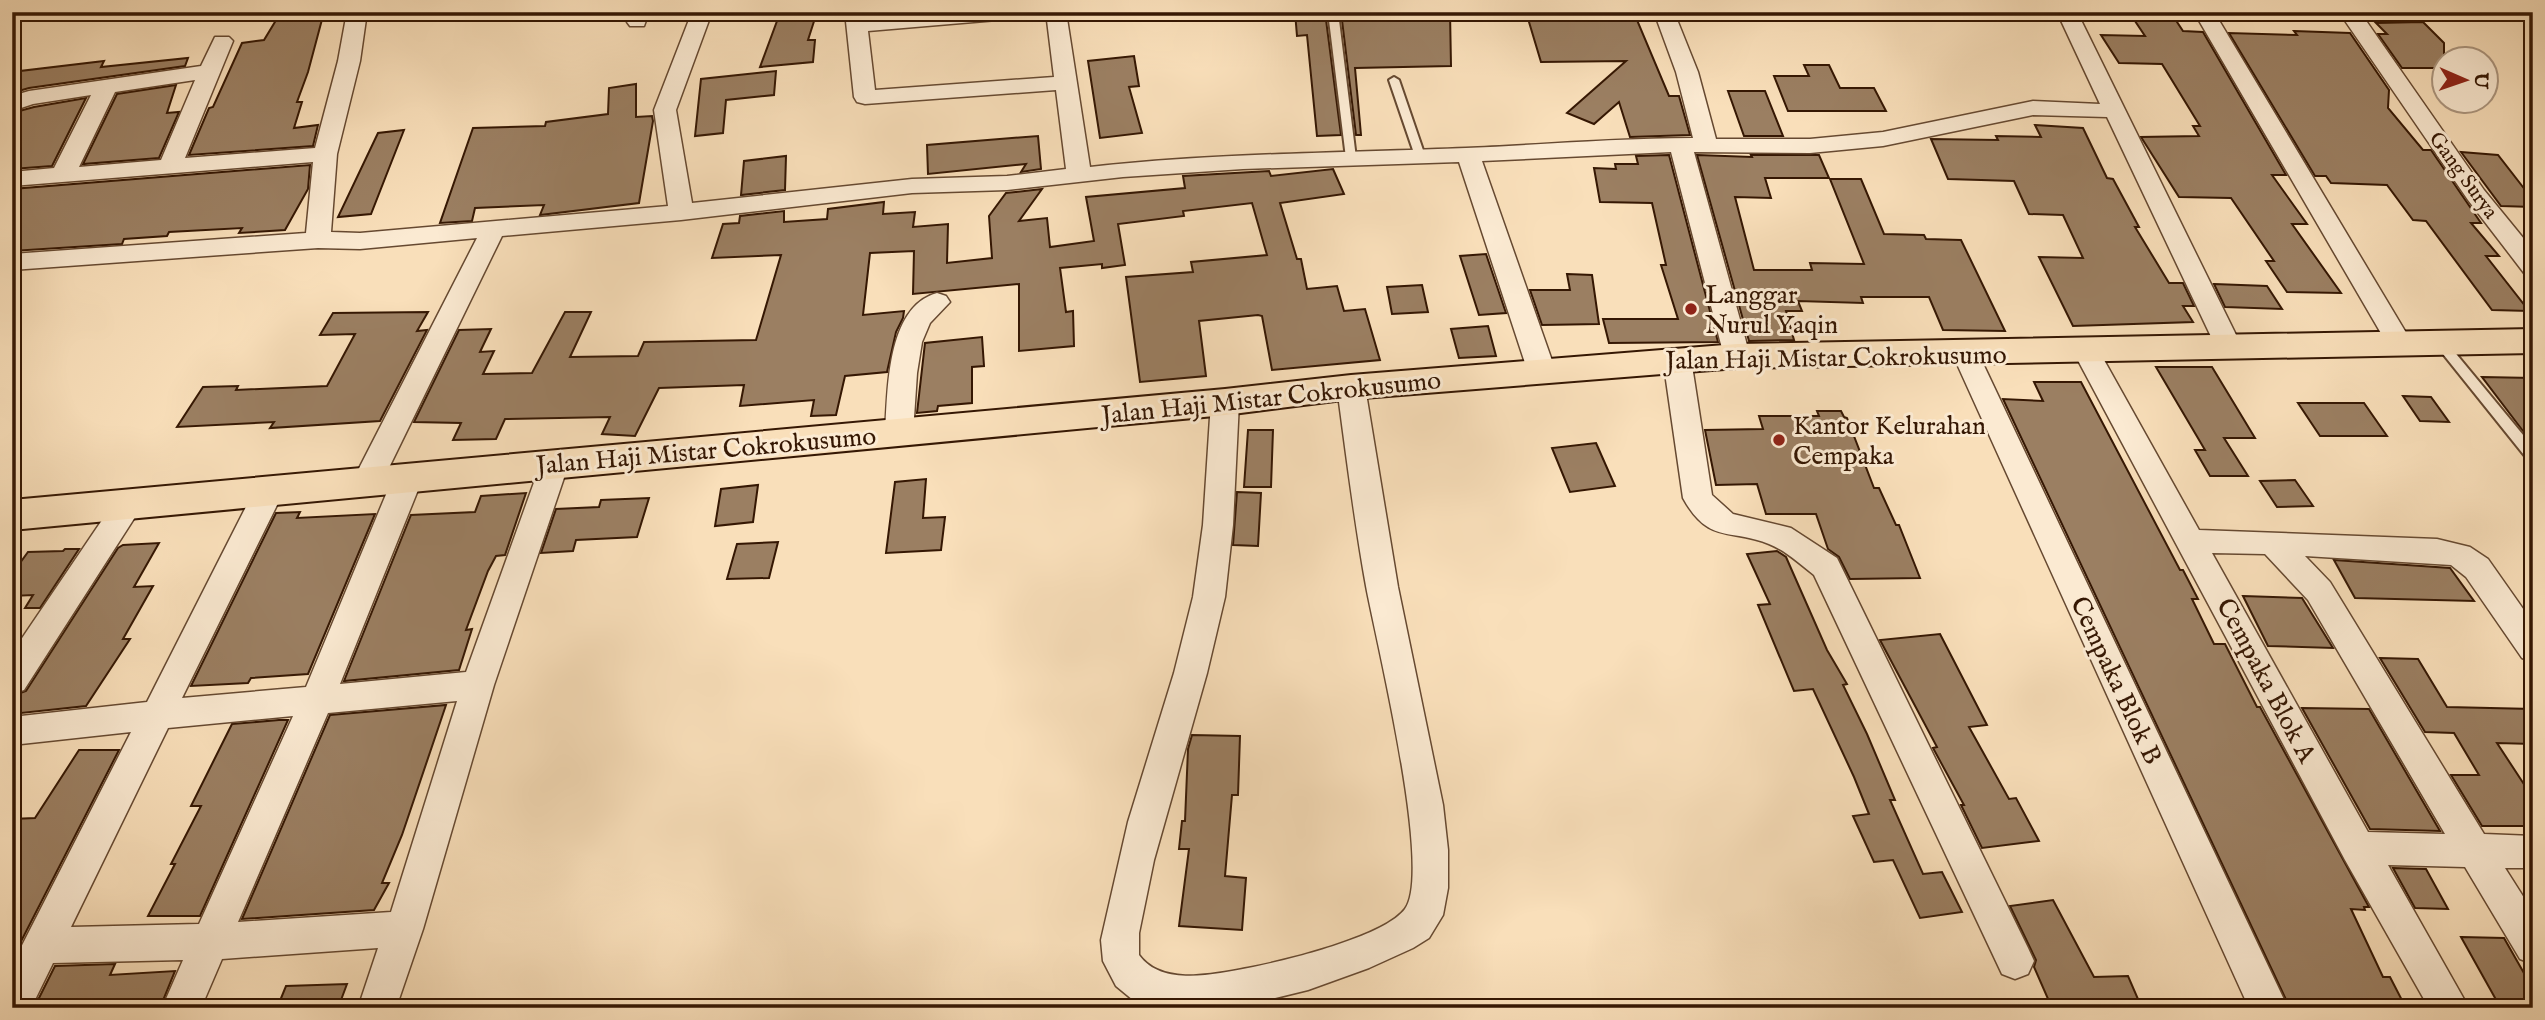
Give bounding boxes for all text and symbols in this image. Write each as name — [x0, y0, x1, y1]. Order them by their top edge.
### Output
north arrow — [2430, 46, 2500, 116]
text: U — [2468, 71, 2492, 90]
street label: Gang Surya — [2422, 127, 2504, 226]
place label: Langgar Nurul Yaqin — [1705, 279, 1838, 342]
marker: Langgar Nurul Yaqin — [1683, 301, 1699, 317]
street label: Jalan Haji Mistar Cokrokusumo — [1662, 339, 2007, 378]
street label: Jalan Haji Mistar Cokrokusumo — [1097, 364, 1443, 433]
place label: Kantor Kelurahan Cempaka — [1793, 410, 1986, 473]
street label: Jalan Haji Mistar Cokrokusumo — [532, 420, 878, 483]
marker: Kantor Kelurahan Cempaka — [1771, 432, 1787, 448]
street label: Cempaka Blok B — [2062, 591, 2169, 770]
street label: Cempaka Blok A — [2208, 593, 2324, 770]

